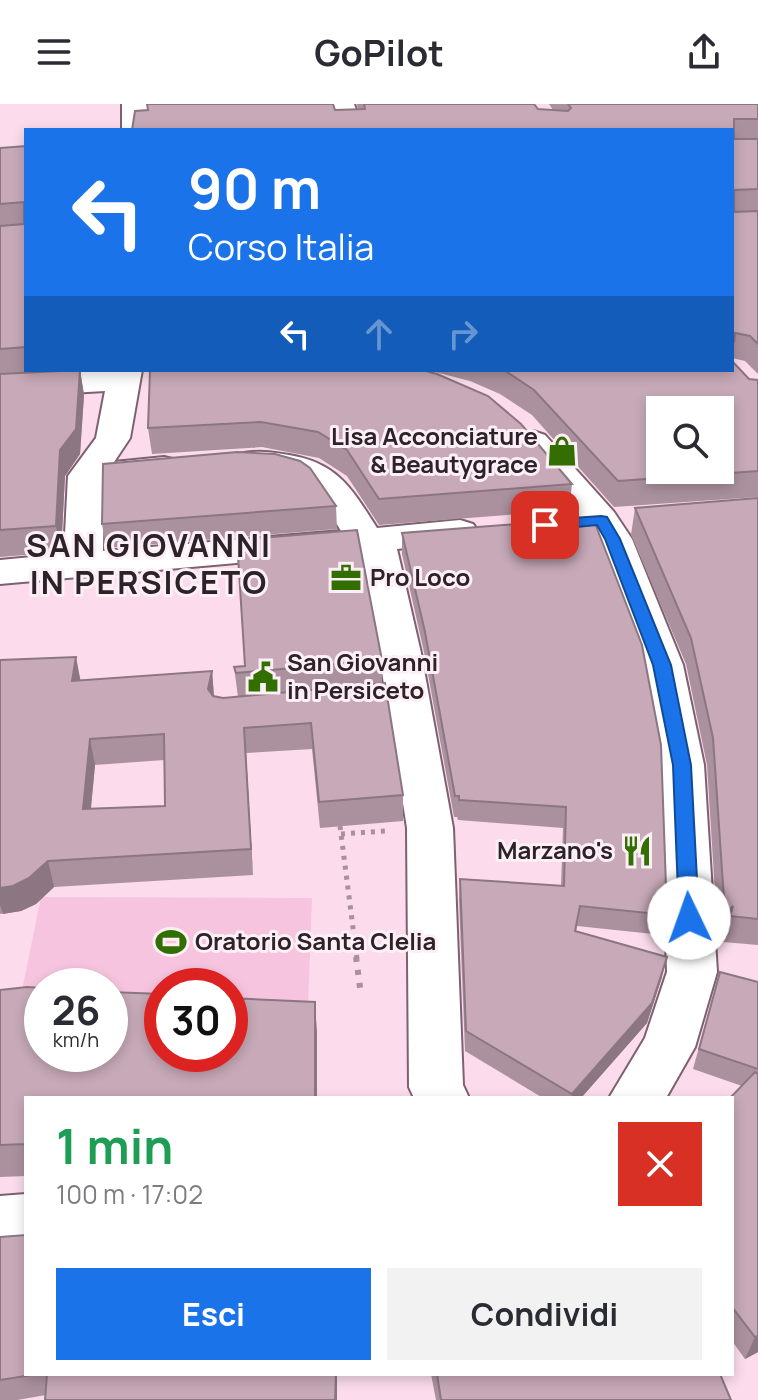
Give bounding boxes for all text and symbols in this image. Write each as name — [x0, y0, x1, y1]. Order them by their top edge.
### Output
text: GoPilot — [314, 28, 444, 77]
icon: menu — [32, 30, 76, 74]
icon: share — [682, 30, 726, 74]
text: 90 m — [188, 149, 321, 226]
icon: left — [56, 160, 160, 264]
text: Corso Italia — [188, 222, 374, 271]
icon: left — [273, 312, 317, 356]
icon: ahead — [357, 312, 401, 356]
icon: right — [441, 312, 485, 356]
map controls — [646, 396, 734, 484]
button: search — [646, 396, 734, 484]
place label: Lisa Acconciature & Beautygrace — [331, 419, 538, 480]
shop icon: Lisa Acconciature & Beautygrace — [545, 434, 579, 468]
pin — [511, 491, 579, 559]
icon: arrive — [523, 503, 567, 547]
district label: SAN GIOVANNI IN PERSICETO — [26, 523, 272, 604]
place label: Pro Loco — [370, 560, 470, 593]
office icon: Pro Loco — [329, 561, 363, 595]
place label: San Giovanni in Persiceto — [287, 645, 438, 706]
public building icon: San Giovanni in Persiceto — [246, 660, 280, 694]
place label: Marzano's — [497, 833, 613, 866]
restaurant icon: Marzano's — [620, 834, 654, 868]
position arrow — [647, 876, 731, 960]
place label: Oratorio Santa Clelia — [195, 924, 436, 957]
sports icon: Oratorio Santa Clelia — [154, 925, 188, 959]
speed limit sign: 30 — [144, 968, 248, 1072]
text: 26 — [52, 982, 100, 1037]
text: km/h — [53, 1026, 99, 1053]
text: 1 min — [56, 1113, 173, 1178]
button: close — [618, 1122, 702, 1206]
text: 100 m · 17:02 — [56, 1176, 203, 1212]
button: Esci — [56, 1268, 371, 1360]
button: Condividi — [387, 1268, 702, 1360]

